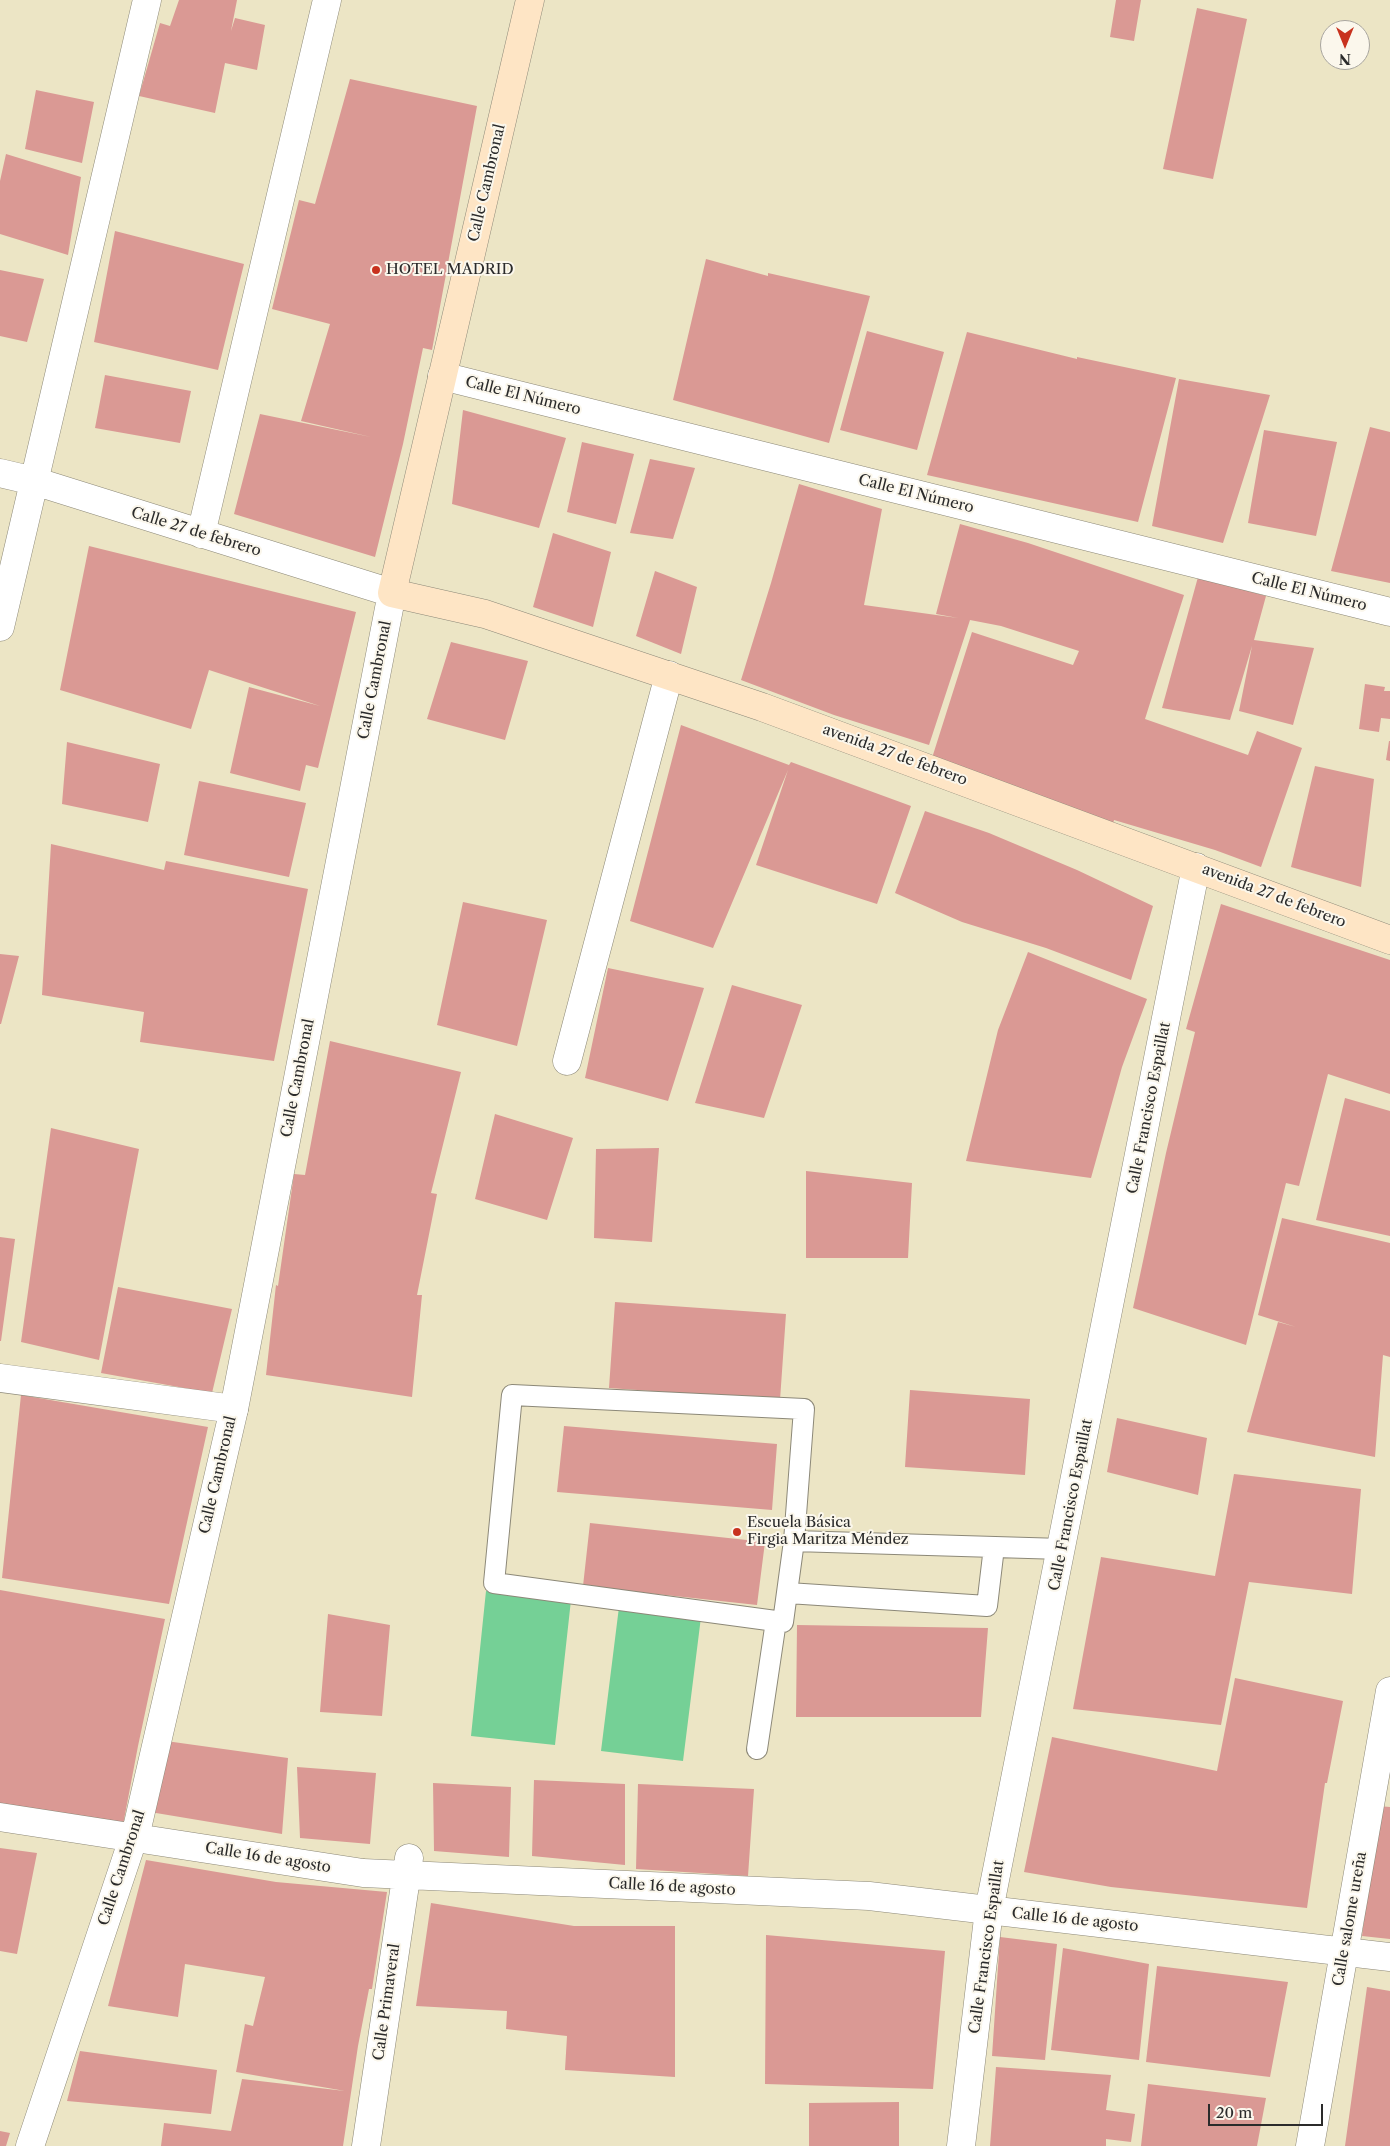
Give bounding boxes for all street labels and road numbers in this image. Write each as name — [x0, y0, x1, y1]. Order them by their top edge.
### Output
street label: Calle Cambronal — [465, 122, 509, 244]
street label: Calle El Número — [463, 373, 583, 419]
street label: Calle El Número — [856, 471, 976, 517]
street label: Calle 27 de febrero — [129, 504, 263, 560]
street label: Calle El Número — [1249, 569, 1369, 615]
street label: Calle Cambronal — [355, 619, 395, 741]
street label: avenida 27 de febrero — [820, 720, 970, 790]
street label: avenida 27 de febrero — [1200, 860, 1348, 932]
street label: Calle Cambronal — [278, 1017, 318, 1139]
street label: Calle Francisco Espaillat — [1123, 1020, 1175, 1196]
street label: Calle Cambronal — [196, 1414, 240, 1536]
street label: Calle Francisco Espaillat — [1045, 1417, 1097, 1593]
street label: Calle Cambronal — [95, 1808, 149, 1928]
street label: Calle 16 de agosto — [204, 1839, 332, 1877]
street label: Calle salome ureña — [1329, 1850, 1371, 1988]
street label: Calle Francisco Espaillat — [966, 1859, 1008, 2035]
street label: Calle 16 de agosto — [608, 1875, 736, 1899]
street label: Calle 16 de agosto — [1011, 1904, 1139, 1936]
street label: Calle Primaveral — [370, 1942, 404, 2062]

